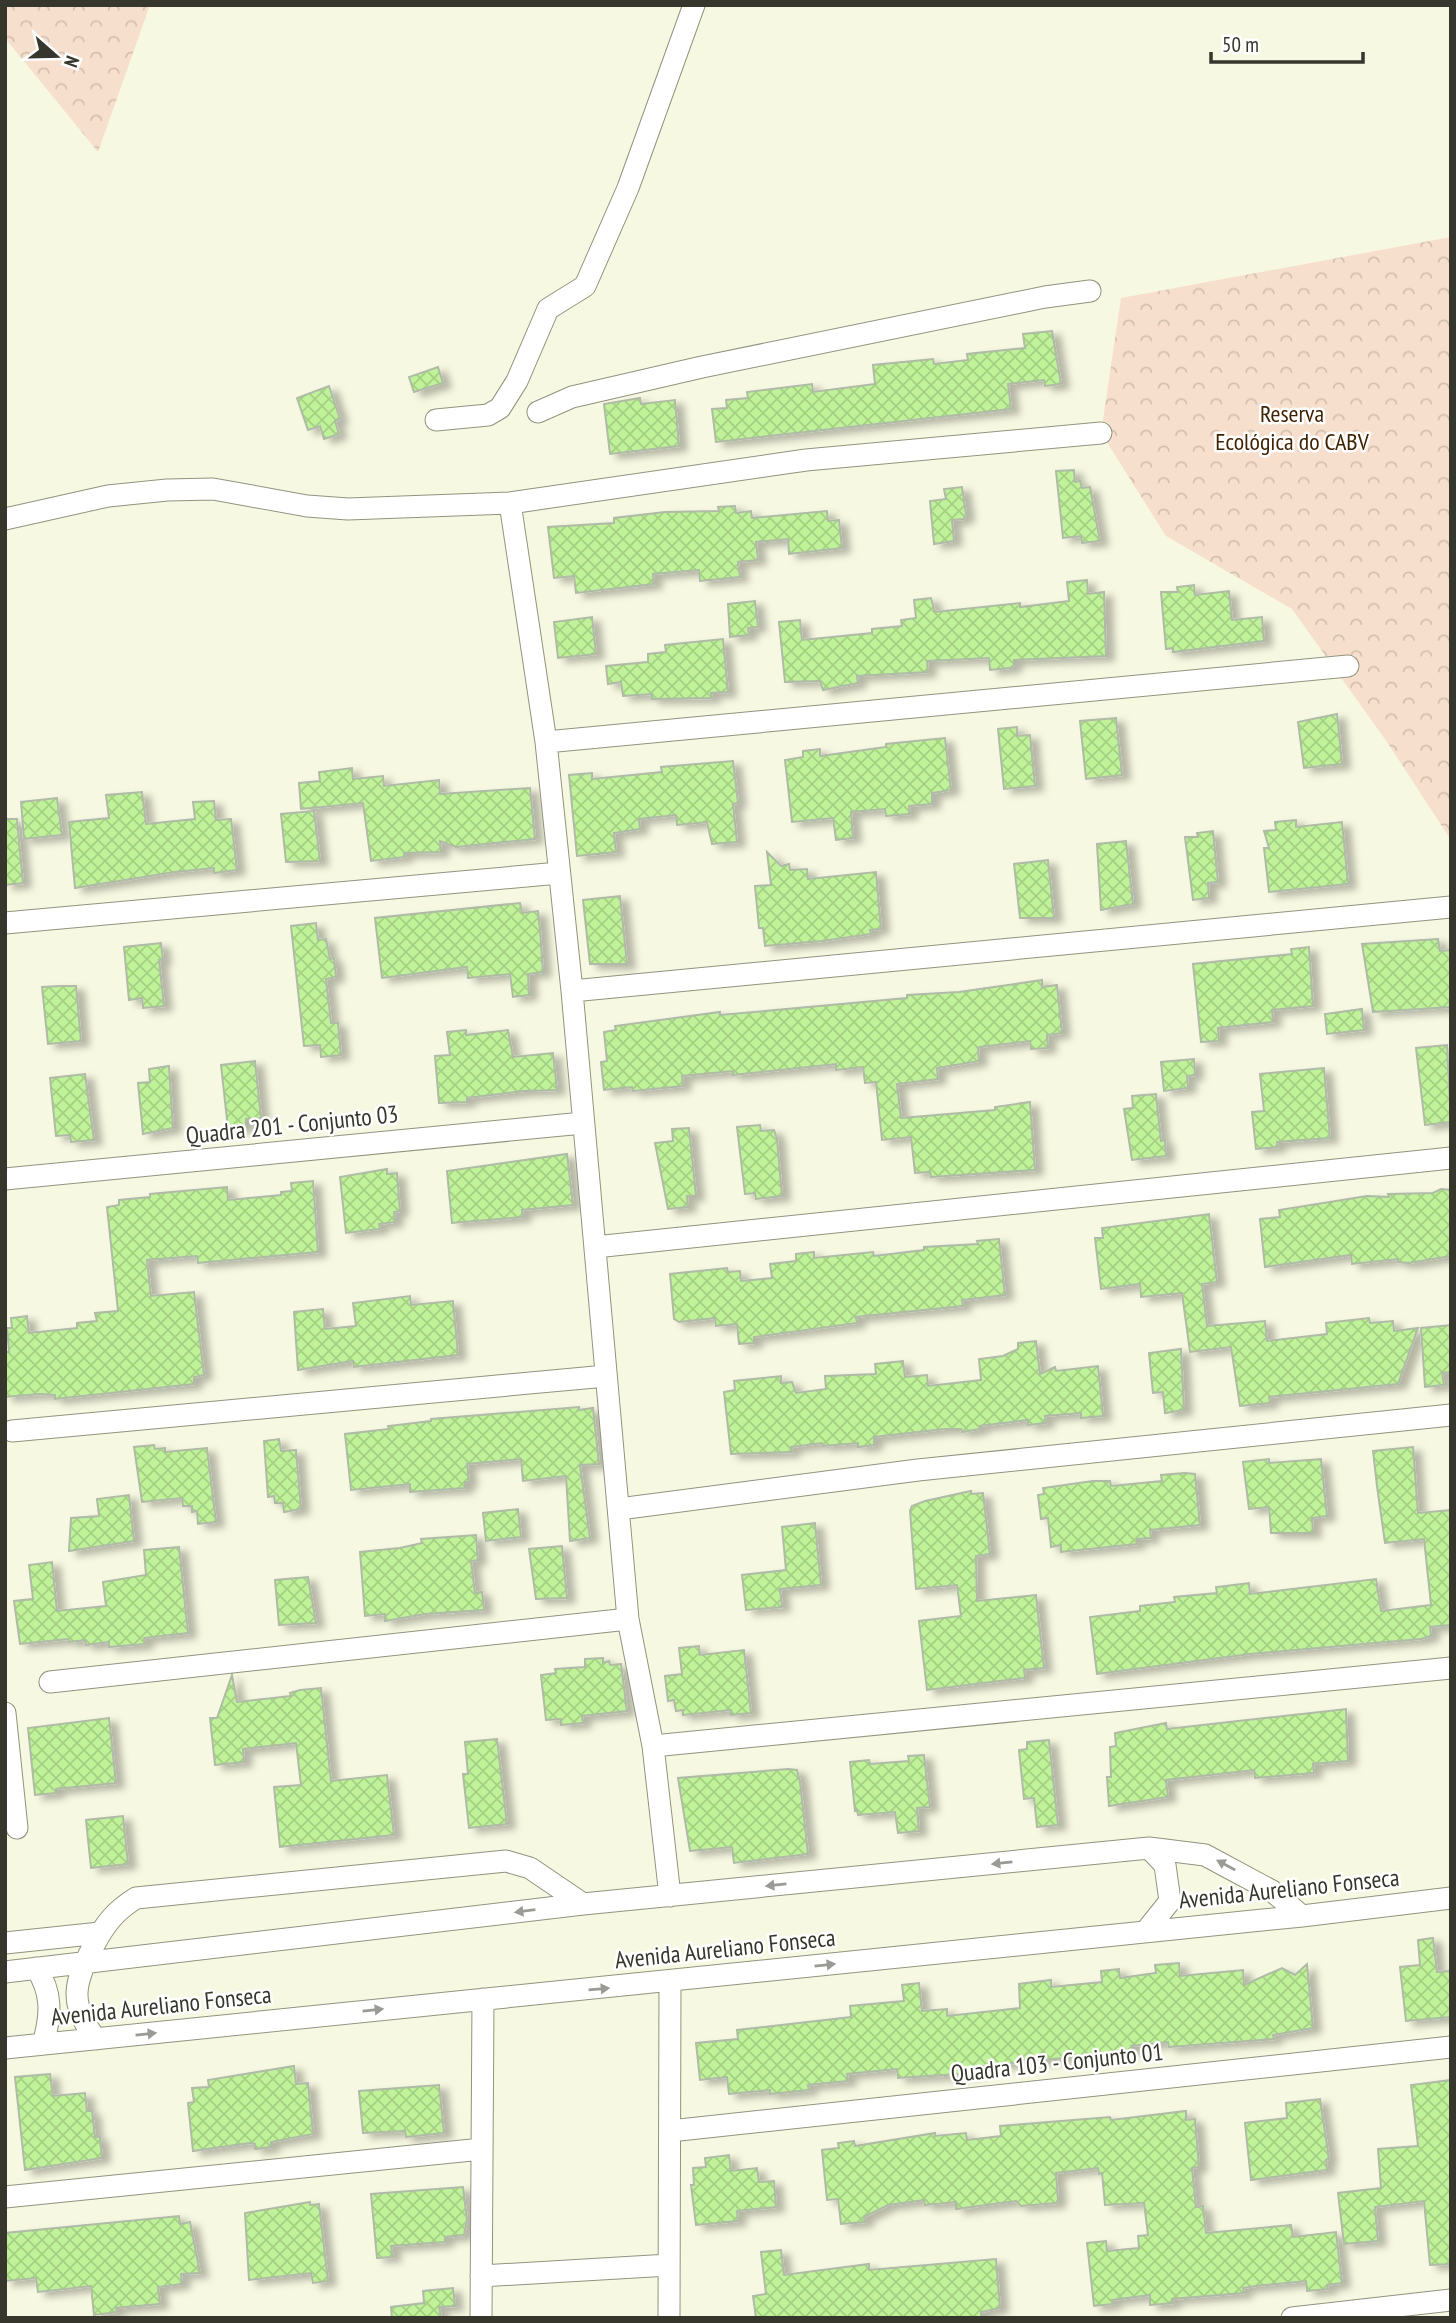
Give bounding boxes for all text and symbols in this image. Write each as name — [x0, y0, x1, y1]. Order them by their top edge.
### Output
north arrow — [21, 21, 91, 91]
scale bar — [1211, 21, 1363, 65]
text: 50 m — [1222, 31, 1259, 58]
text: N — [59, 53, 85, 71]
park label: Reserva Ecológica do CABV — [1215, 398, 1370, 457]
street label: Quadra 201 - Conjunto 03 — [184, 1098, 400, 1151]
one-way arrow — [991, 1857, 1013, 1868]
one-way arrow — [1216, 1859, 1236, 1871]
street label: Avenida Aureliano Fonseca — [1177, 1862, 1401, 1915]
one-way arrow — [765, 1880, 787, 1891]
one-way arrow — [514, 1905, 536, 1916]
street label: Avenida Aureliano Fonseca — [613, 1922, 837, 1975]
one-way arrow — [814, 1959, 836, 1970]
street label: Avenida Aureliano Fonseca — [49, 1979, 273, 2032]
one-way arrow — [588, 1983, 610, 1994]
one-way arrow — [362, 2005, 384, 2016]
one-way arrow — [135, 2028, 157, 2039]
street label: Quadra 103 - Conjunto 01 — [949, 2036, 1165, 2089]

